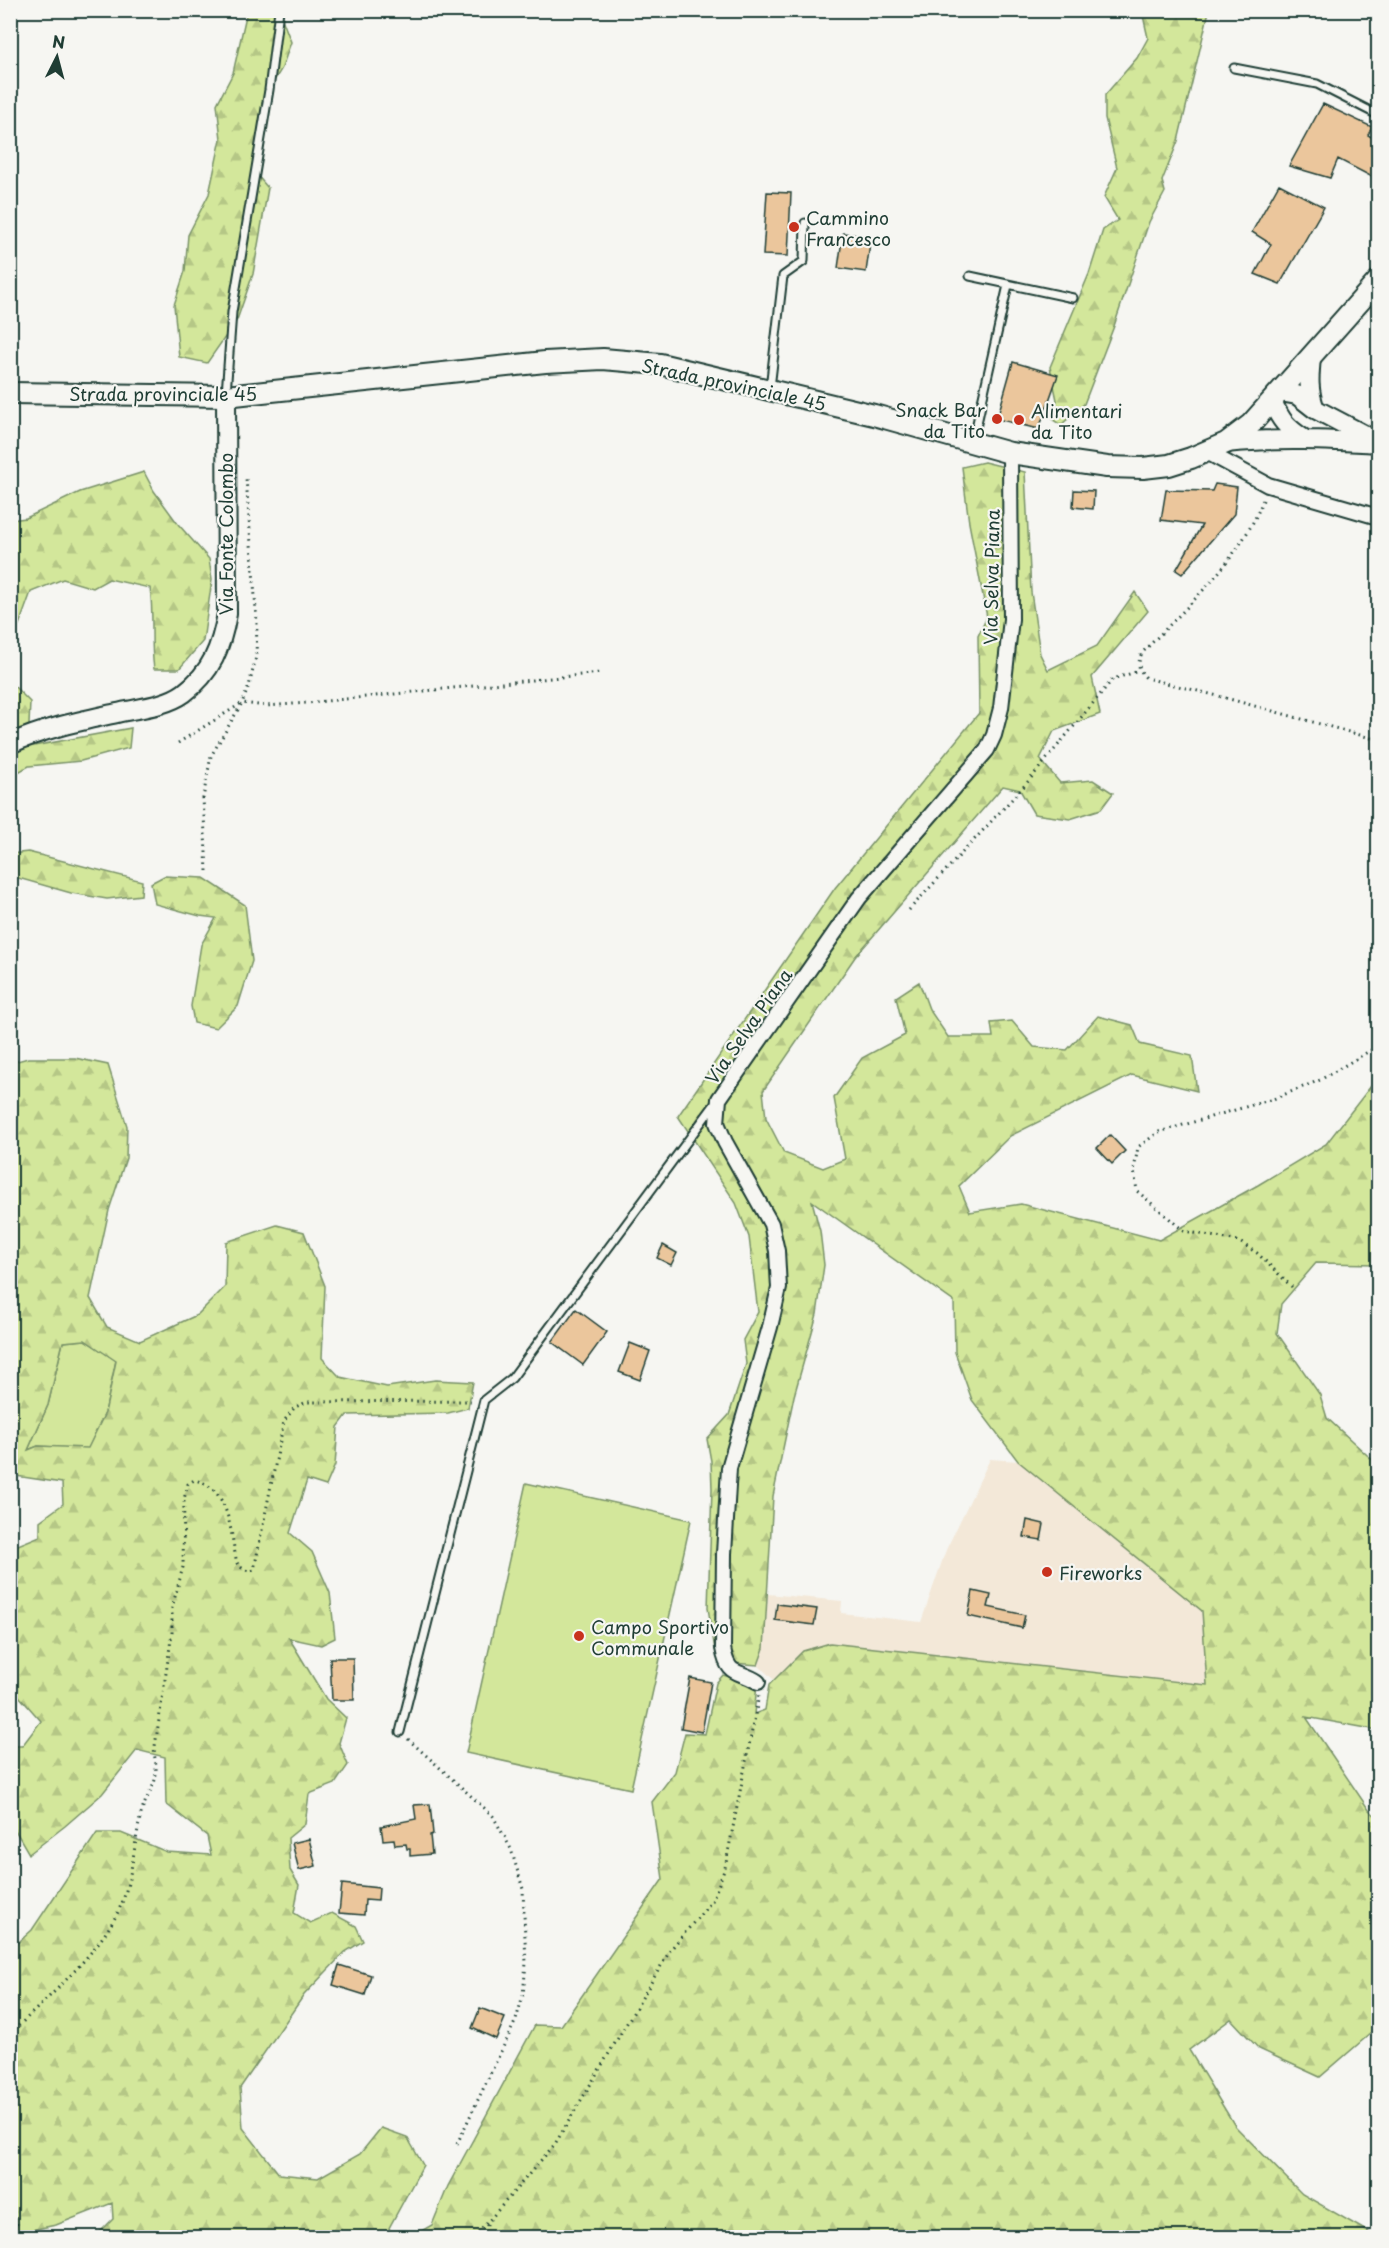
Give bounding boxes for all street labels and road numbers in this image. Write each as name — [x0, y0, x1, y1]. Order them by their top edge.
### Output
street label: Strada provinciale 45 — [639, 351, 829, 417]
street label: Strada provinciale 45 — [69, 380, 257, 407]
street label: Via Fonte Colombo — [212, 453, 239, 615]
street label: Via Selva Piana — [976, 508, 1006, 645]
street label: Via Selva Piana — [698, 962, 798, 1089]

